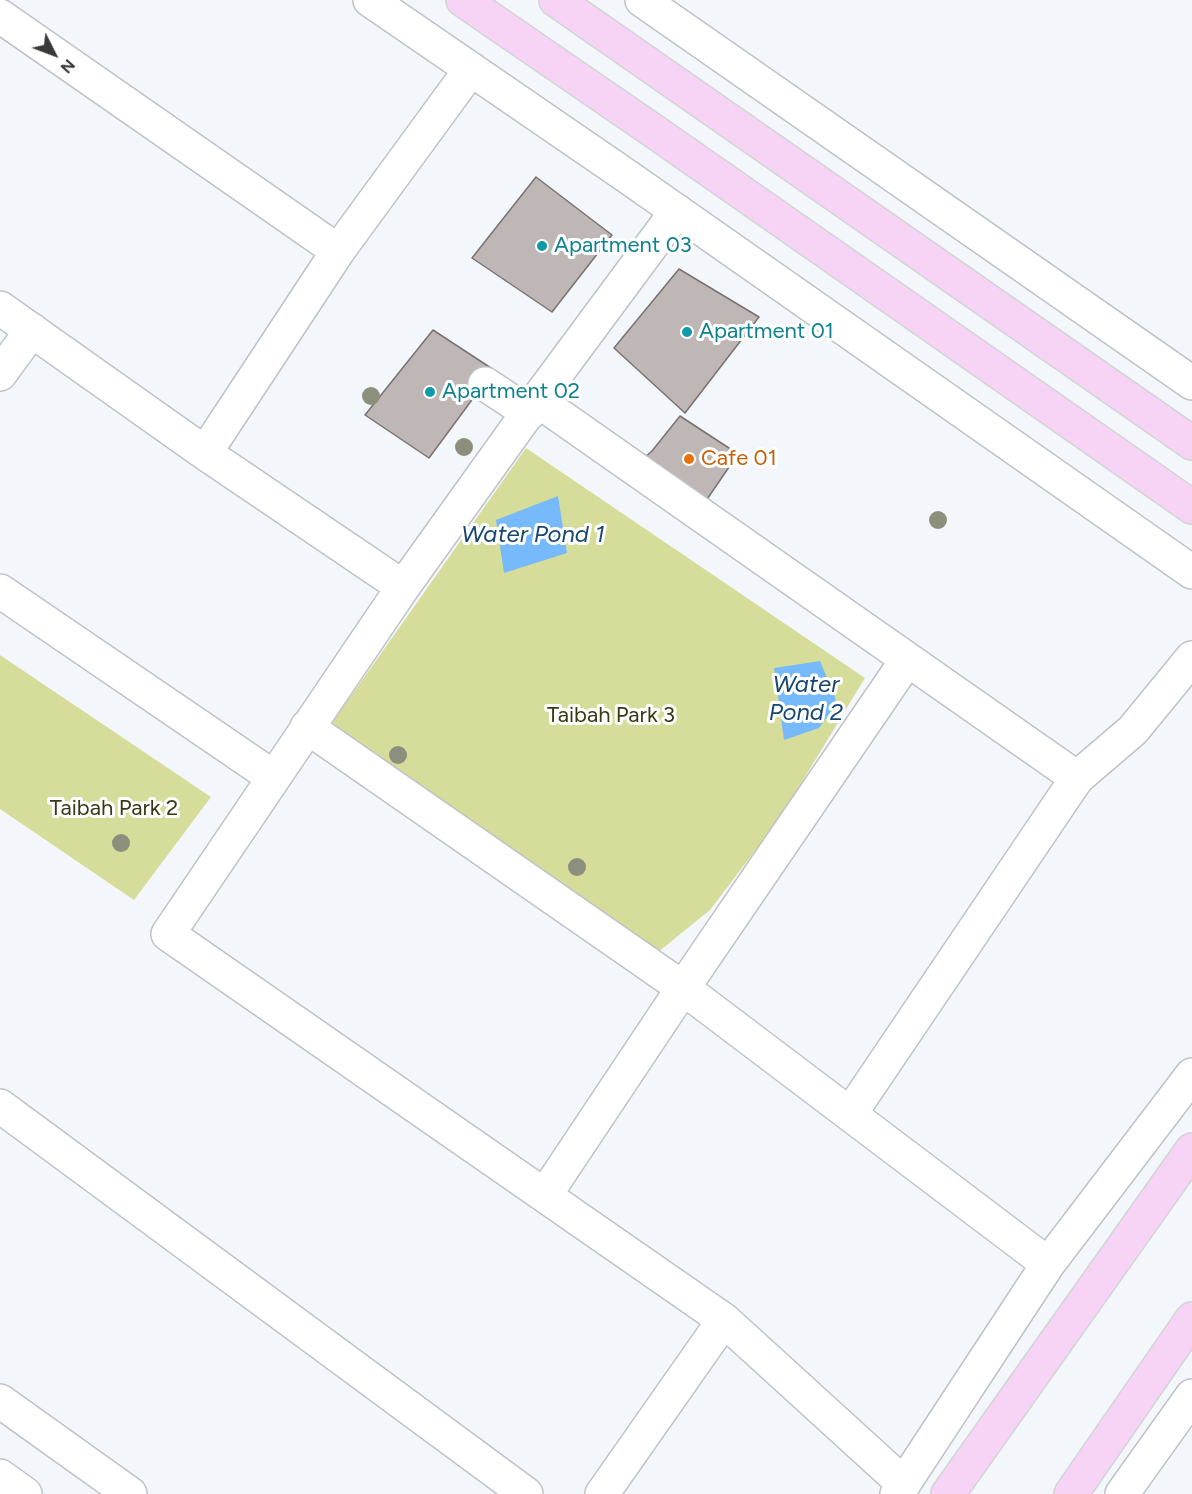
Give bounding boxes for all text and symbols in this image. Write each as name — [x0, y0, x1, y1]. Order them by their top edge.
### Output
north arrow — [24, 24, 84, 84]
text: N — [57, 55, 79, 77]
place label: Apartment 03 — [554, 233, 692, 259]
marker: Apartment 03 — [535, 239, 549, 253]
place label: Apartment 01 — [699, 319, 834, 345]
marker: Apartment 01 — [680, 325, 694, 339]
place label: Apartment 02 — [442, 379, 580, 405]
marker: Apartment 02 — [423, 385, 437, 399]
place label: Cafe 01 — [701, 446, 777, 472]
marker: Cafe 01 — [682, 452, 696, 466]
water label: Water Pond 1 — [461, 521, 605, 549]
water label: Water Pond 2 — [769, 671, 843, 727]
park label: Taibah Park 3 — [547, 703, 675, 729]
park label: Taibah Park 2 — [50, 796, 178, 822]

